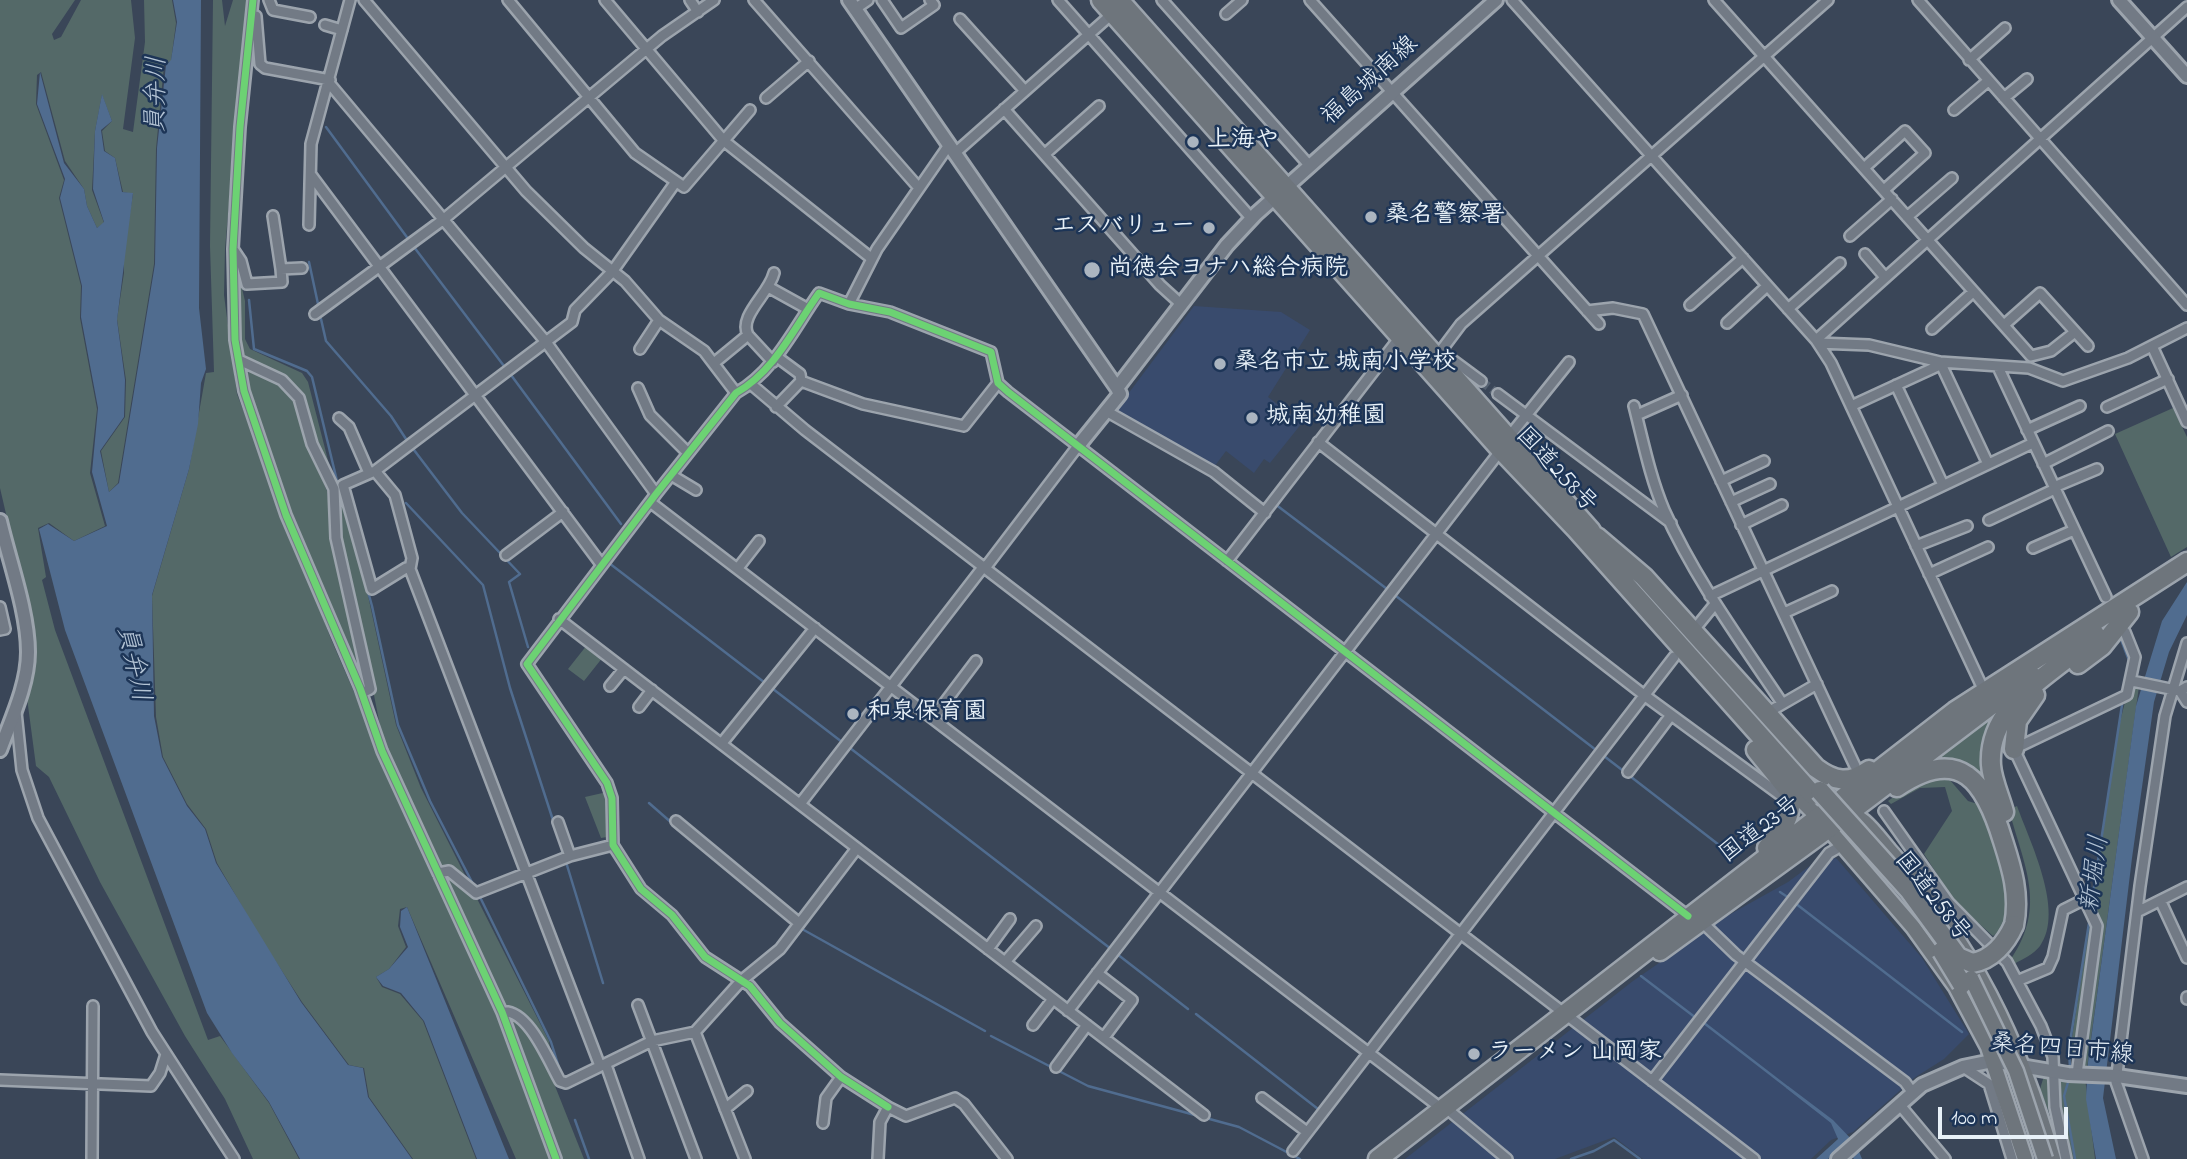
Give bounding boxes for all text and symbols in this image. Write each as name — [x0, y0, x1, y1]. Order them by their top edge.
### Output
street label: 福島城南線 — [1317, 31, 1425, 133]
water label: 員弁川 — [143, 56, 175, 134]
place label: 上海や — [1207, 128, 1279, 156]
marker: 上海や — [1185, 134, 1201, 150]
place label: 桑名警察署 — [1385, 203, 1505, 231]
marker: 桑名警察署 — [1363, 209, 1379, 225]
place label: エスバリュー — [1051, 214, 1195, 242]
marker: エスバリュー — [1201, 220, 1217, 236]
place label: 尚徳会ヨナハ総合病院 — [1108, 256, 1348, 284]
marker: 尚徳会ヨナハ総合病院 — [1082, 260, 1102, 280]
place label: 桑名市立 城南小学校 — [1234, 350, 1456, 378]
marker: 桑名市立 城南小学校 — [1212, 356, 1228, 372]
place label: 城南幼稚園 — [1266, 404, 1386, 432]
marker: 城南幼稚園 — [1244, 410, 1260, 426]
street label: 国道258号 — [1508, 422, 1602, 520]
water label: 員弁川 — [108, 623, 154, 705]
place label: 和泉保育園 — [867, 700, 987, 728]
marker: 和泉保育園 — [845, 706, 861, 722]
street label: 国道23号 — [1715, 791, 1807, 871]
water label: 新堀川 — [2076, 833, 2118, 915]
street label: 国道258号 — [1887, 847, 1975, 949]
street label: 桑名四日市線 — [1989, 1030, 2135, 1072]
place label: ラーメン 山岡家 — [1488, 1040, 1662, 1068]
marker: ラーメン 山岡家 — [1466, 1046, 1482, 1062]
scale bar — [1942, 1092, 2072, 1136]
text: 100 m — [1951, 1104, 1997, 1134]

